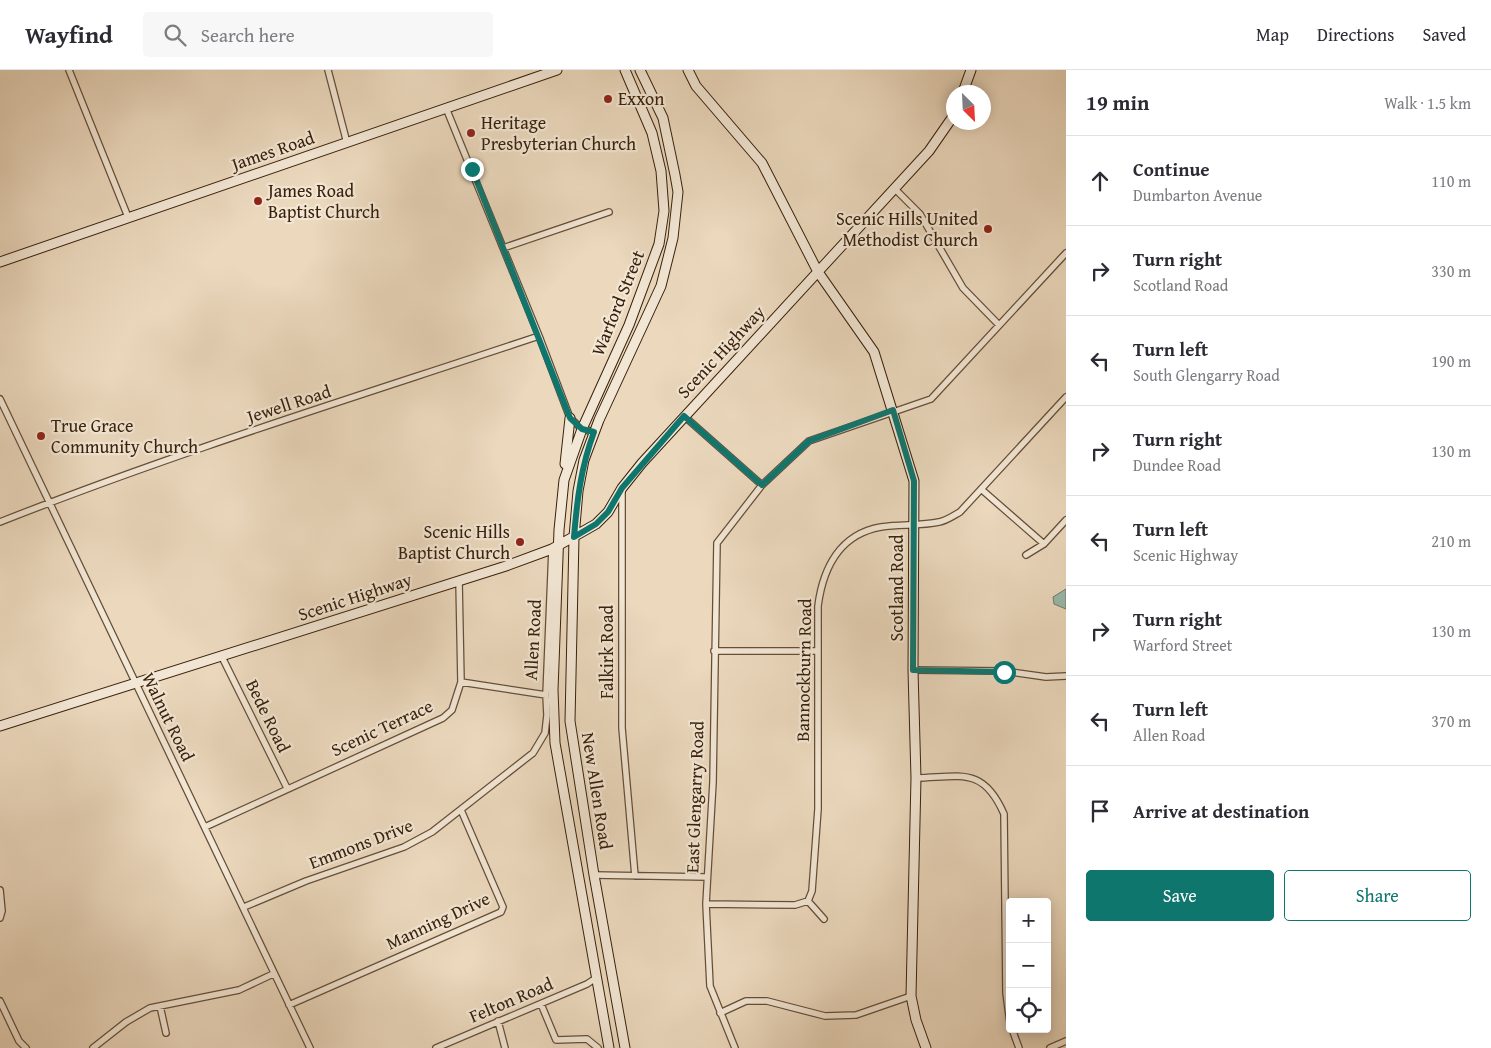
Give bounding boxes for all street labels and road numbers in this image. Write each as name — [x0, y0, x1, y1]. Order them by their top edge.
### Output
street label: James Road — [226, 124, 318, 178]
street label: Warford Street — [584, 245, 651, 360]
street label: Scenic Highway — [670, 299, 771, 404]
street label: Jewell Road — [242, 377, 335, 430]
street label: Scotland Road — [883, 534, 910, 642]
street label: Scenic Highway — [294, 565, 415, 628]
street label: Allen Road — [517, 598, 548, 681]
street label: Bannockburn Road — [789, 598, 818, 742]
street label: Falkirk Road — [593, 605, 620, 699]
street label: Walnut Road — [135, 668, 202, 766]
street label: Bede Road — [239, 675, 298, 757]
street label: Scenic Terrace — [326, 692, 437, 763]
street label: East Glengarry Road — [678, 720, 711, 874]
street label: New Allen Road — [575, 730, 620, 852]
street label: Emmons Drive — [305, 811, 417, 876]
street label: Manning Drive — [381, 885, 494, 956]
street label: Felton Road — [465, 970, 557, 1029]

